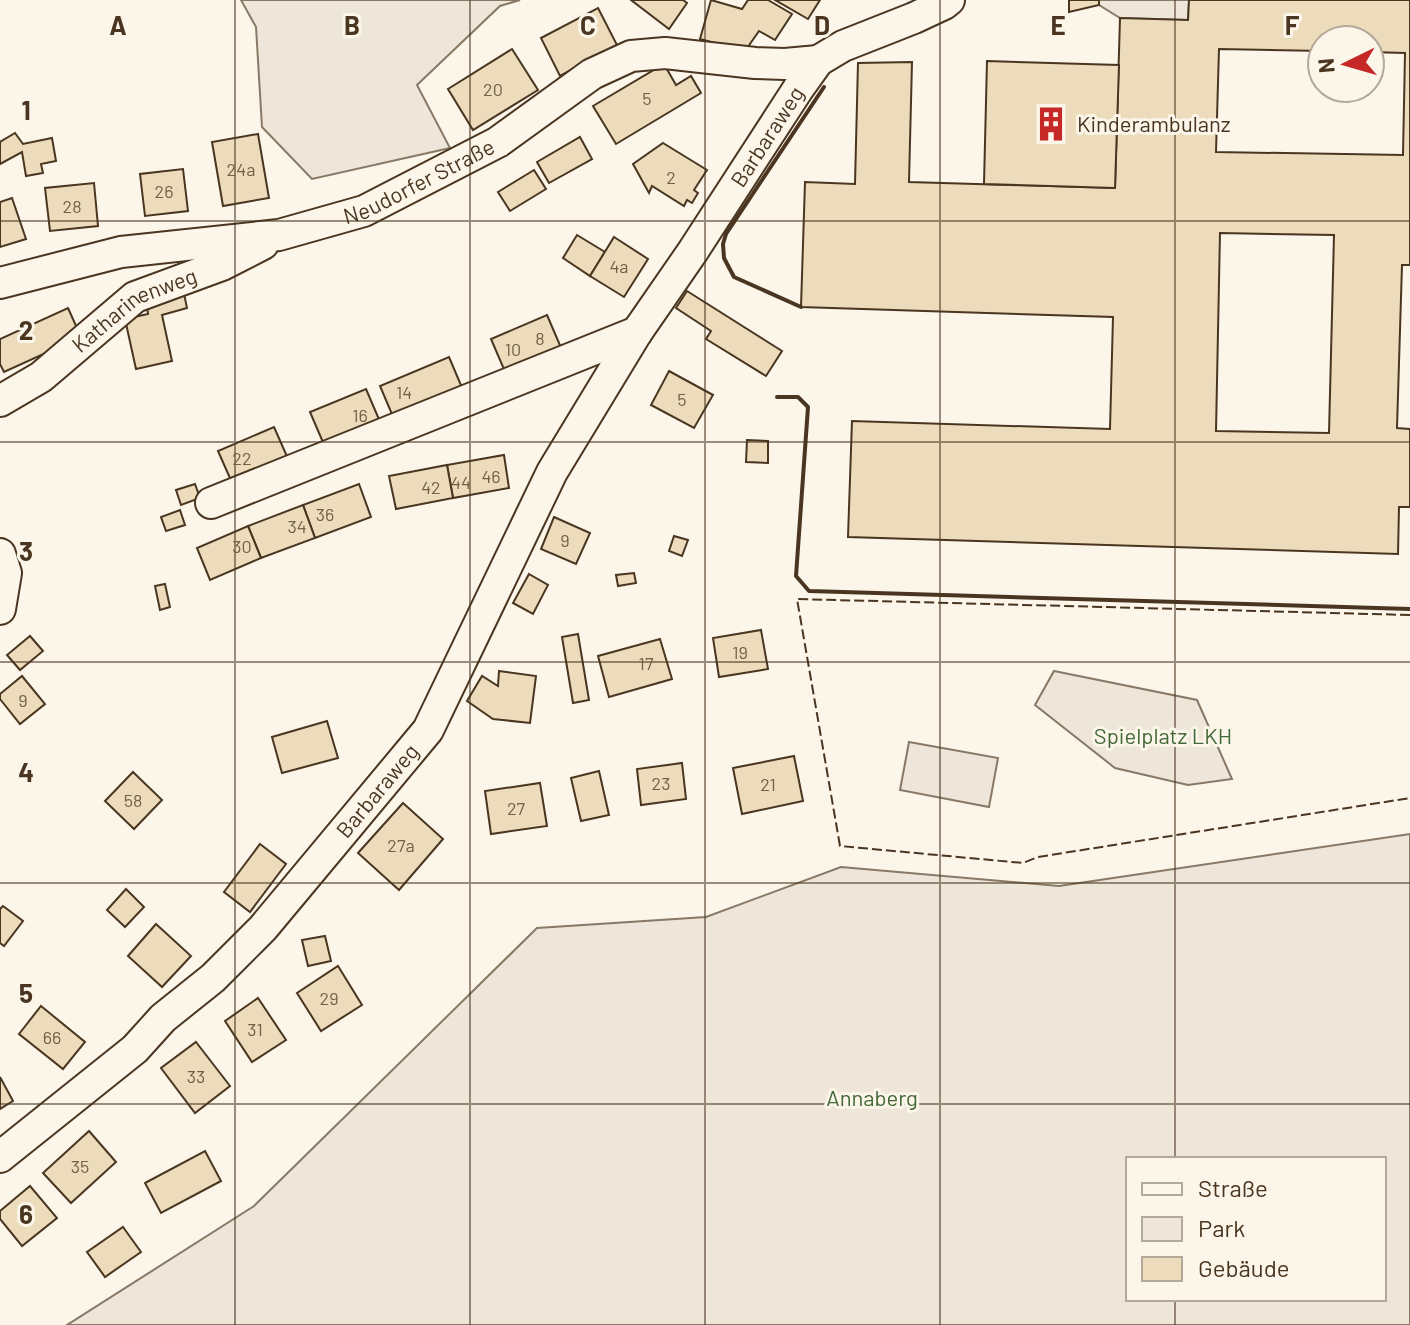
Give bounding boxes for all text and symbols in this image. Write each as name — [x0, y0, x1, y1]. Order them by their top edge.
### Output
text: A — [109, 9, 127, 40]
text: B — [344, 9, 360, 40]
text: C — [580, 9, 596, 40]
text: D — [814, 9, 830, 40]
text: E — [1050, 9, 1066, 40]
text: F — [1285, 9, 1300, 40]
north arrow — [1306, 24, 1386, 104]
text: N — [1311, 57, 1339, 74]
house number: 20 — [483, 78, 503, 100]
street label: Barbaraweg — [724, 81, 808, 191]
house number: 5 — [642, 87, 652, 109]
text: 1 — [21, 94, 31, 125]
building icon: Kinderambulanz — [1032, 105, 1070, 143]
place label: Kinderambulanz — [1077, 110, 1231, 136]
street label: Neudorfer Straße — [340, 132, 498, 228]
house number: 24a — [227, 158, 255, 180]
house number: 2 — [666, 166, 676, 188]
house number: 26 — [155, 180, 173, 202]
house number: 28 — [62, 195, 82, 217]
house number: 4a — [609, 255, 629, 277]
street label: Katharinenweg — [66, 261, 200, 357]
text: 2 — [19, 314, 33, 345]
house number: 8 — [535, 327, 545, 349]
house number: 10 — [505, 338, 521, 360]
house number: 14 — [396, 381, 412, 403]
house number: 5 — [677, 388, 687, 410]
house number: 16 — [352, 404, 368, 426]
house number: 22 — [232, 447, 252, 469]
house number: 46 — [481, 465, 501, 487]
house number: 44 — [451, 471, 471, 493]
house number: 42 — [421, 476, 441, 498]
house number: 36 — [316, 503, 334, 525]
house number: 34 — [287, 515, 307, 537]
house number: 9 — [560, 529, 570, 551]
text: 3 — [19, 535, 33, 566]
house number: 30 — [232, 535, 252, 557]
house number: 19 — [732, 641, 748, 663]
house number: 17 — [639, 652, 654, 674]
house number: 9 — [18, 689, 28, 711]
park label: Spielplatz LKH — [1094, 722, 1232, 748]
street label: Barbaraweg — [330, 738, 423, 842]
text: 4 — [18, 756, 34, 787]
house number: 23 — [652, 772, 670, 794]
house number: 21 — [760, 773, 776, 795]
house number: 58 — [124, 789, 142, 811]
house number: 27 — [507, 797, 526, 819]
house number: 27a — [387, 834, 415, 856]
text: 5 — [19, 977, 33, 1008]
house number: 29 — [319, 987, 339, 1009]
house number: 31 — [247, 1018, 263, 1040]
house number: 66 — [43, 1026, 61, 1048]
house number: 33 — [187, 1065, 205, 1087]
park label: Annaberg — [826, 1084, 918, 1110]
house number: 35 — [71, 1155, 89, 1177]
legend — [1126, 1157, 1386, 1301]
text: Straße — [1198, 1173, 1268, 1202]
text: 6 — [19, 1198, 33, 1229]
text: Park — [1198, 1213, 1245, 1242]
text: Gebäude — [1198, 1253, 1290, 1282]

